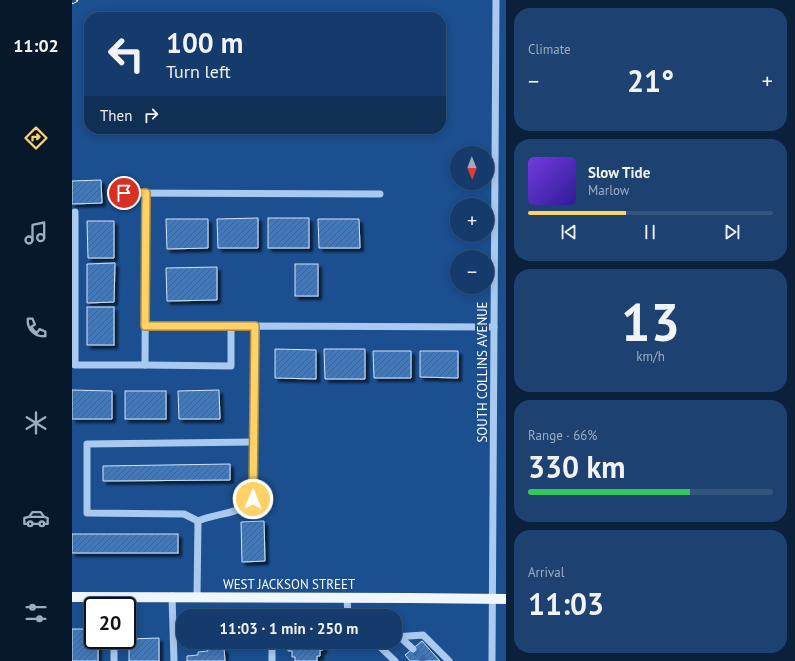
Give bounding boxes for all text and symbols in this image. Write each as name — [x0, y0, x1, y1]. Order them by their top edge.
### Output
text: 100 m — [166, 24, 243, 61]
icon: left — [100, 28, 152, 80]
text: 11:02 — [13, 34, 59, 57]
text: Climate — [528, 41, 571, 58]
text: Turn left — [166, 60, 231, 83]
text: 21° — [627, 61, 674, 100]
text: − — [528, 67, 539, 95]
text: + — [762, 67, 773, 95]
icon: right — [140, 104, 162, 126]
text: Then — [100, 106, 132, 125]
icon: directions — [22, 124, 50, 152]
north arrow — [450, 146, 494, 190]
map controls — [450, 146, 494, 294]
text: Slow Tide — [588, 163, 650, 182]
pin — [107, 176, 141, 210]
icon: arrive — [113, 182, 135, 204]
text: Marlow — [588, 182, 629, 199]
button: + — [450, 198, 494, 242]
icon: music — [22, 219, 50, 247]
icon: previous — [558, 221, 580, 243]
icon: pause — [639, 221, 661, 243]
icon: next — [721, 221, 743, 243]
button: − — [450, 250, 494, 294]
text: 13 — [621, 288, 680, 355]
street label: SOUTH COLLINS AVENUE — [474, 301, 491, 443]
icon: phone — [22, 314, 50, 342]
text: km/h — [636, 348, 665, 365]
icon: climate — [22, 409, 50, 437]
text: Range · 66% — [528, 427, 597, 444]
text: 330 km — [528, 447, 626, 486]
position arrow — [232, 478, 274, 520]
icon: car — [22, 504, 50, 532]
text: Arrival — [528, 564, 564, 581]
street label: WEST JACKSON STREET — [223, 576, 355, 593]
text: 11:03 — [528, 584, 604, 623]
speed limit sign: 20 — [84, 597, 136, 649]
icon: filters — [22, 599, 50, 627]
text: 11:03 · 1 min · 250 m — [220, 619, 358, 638]

